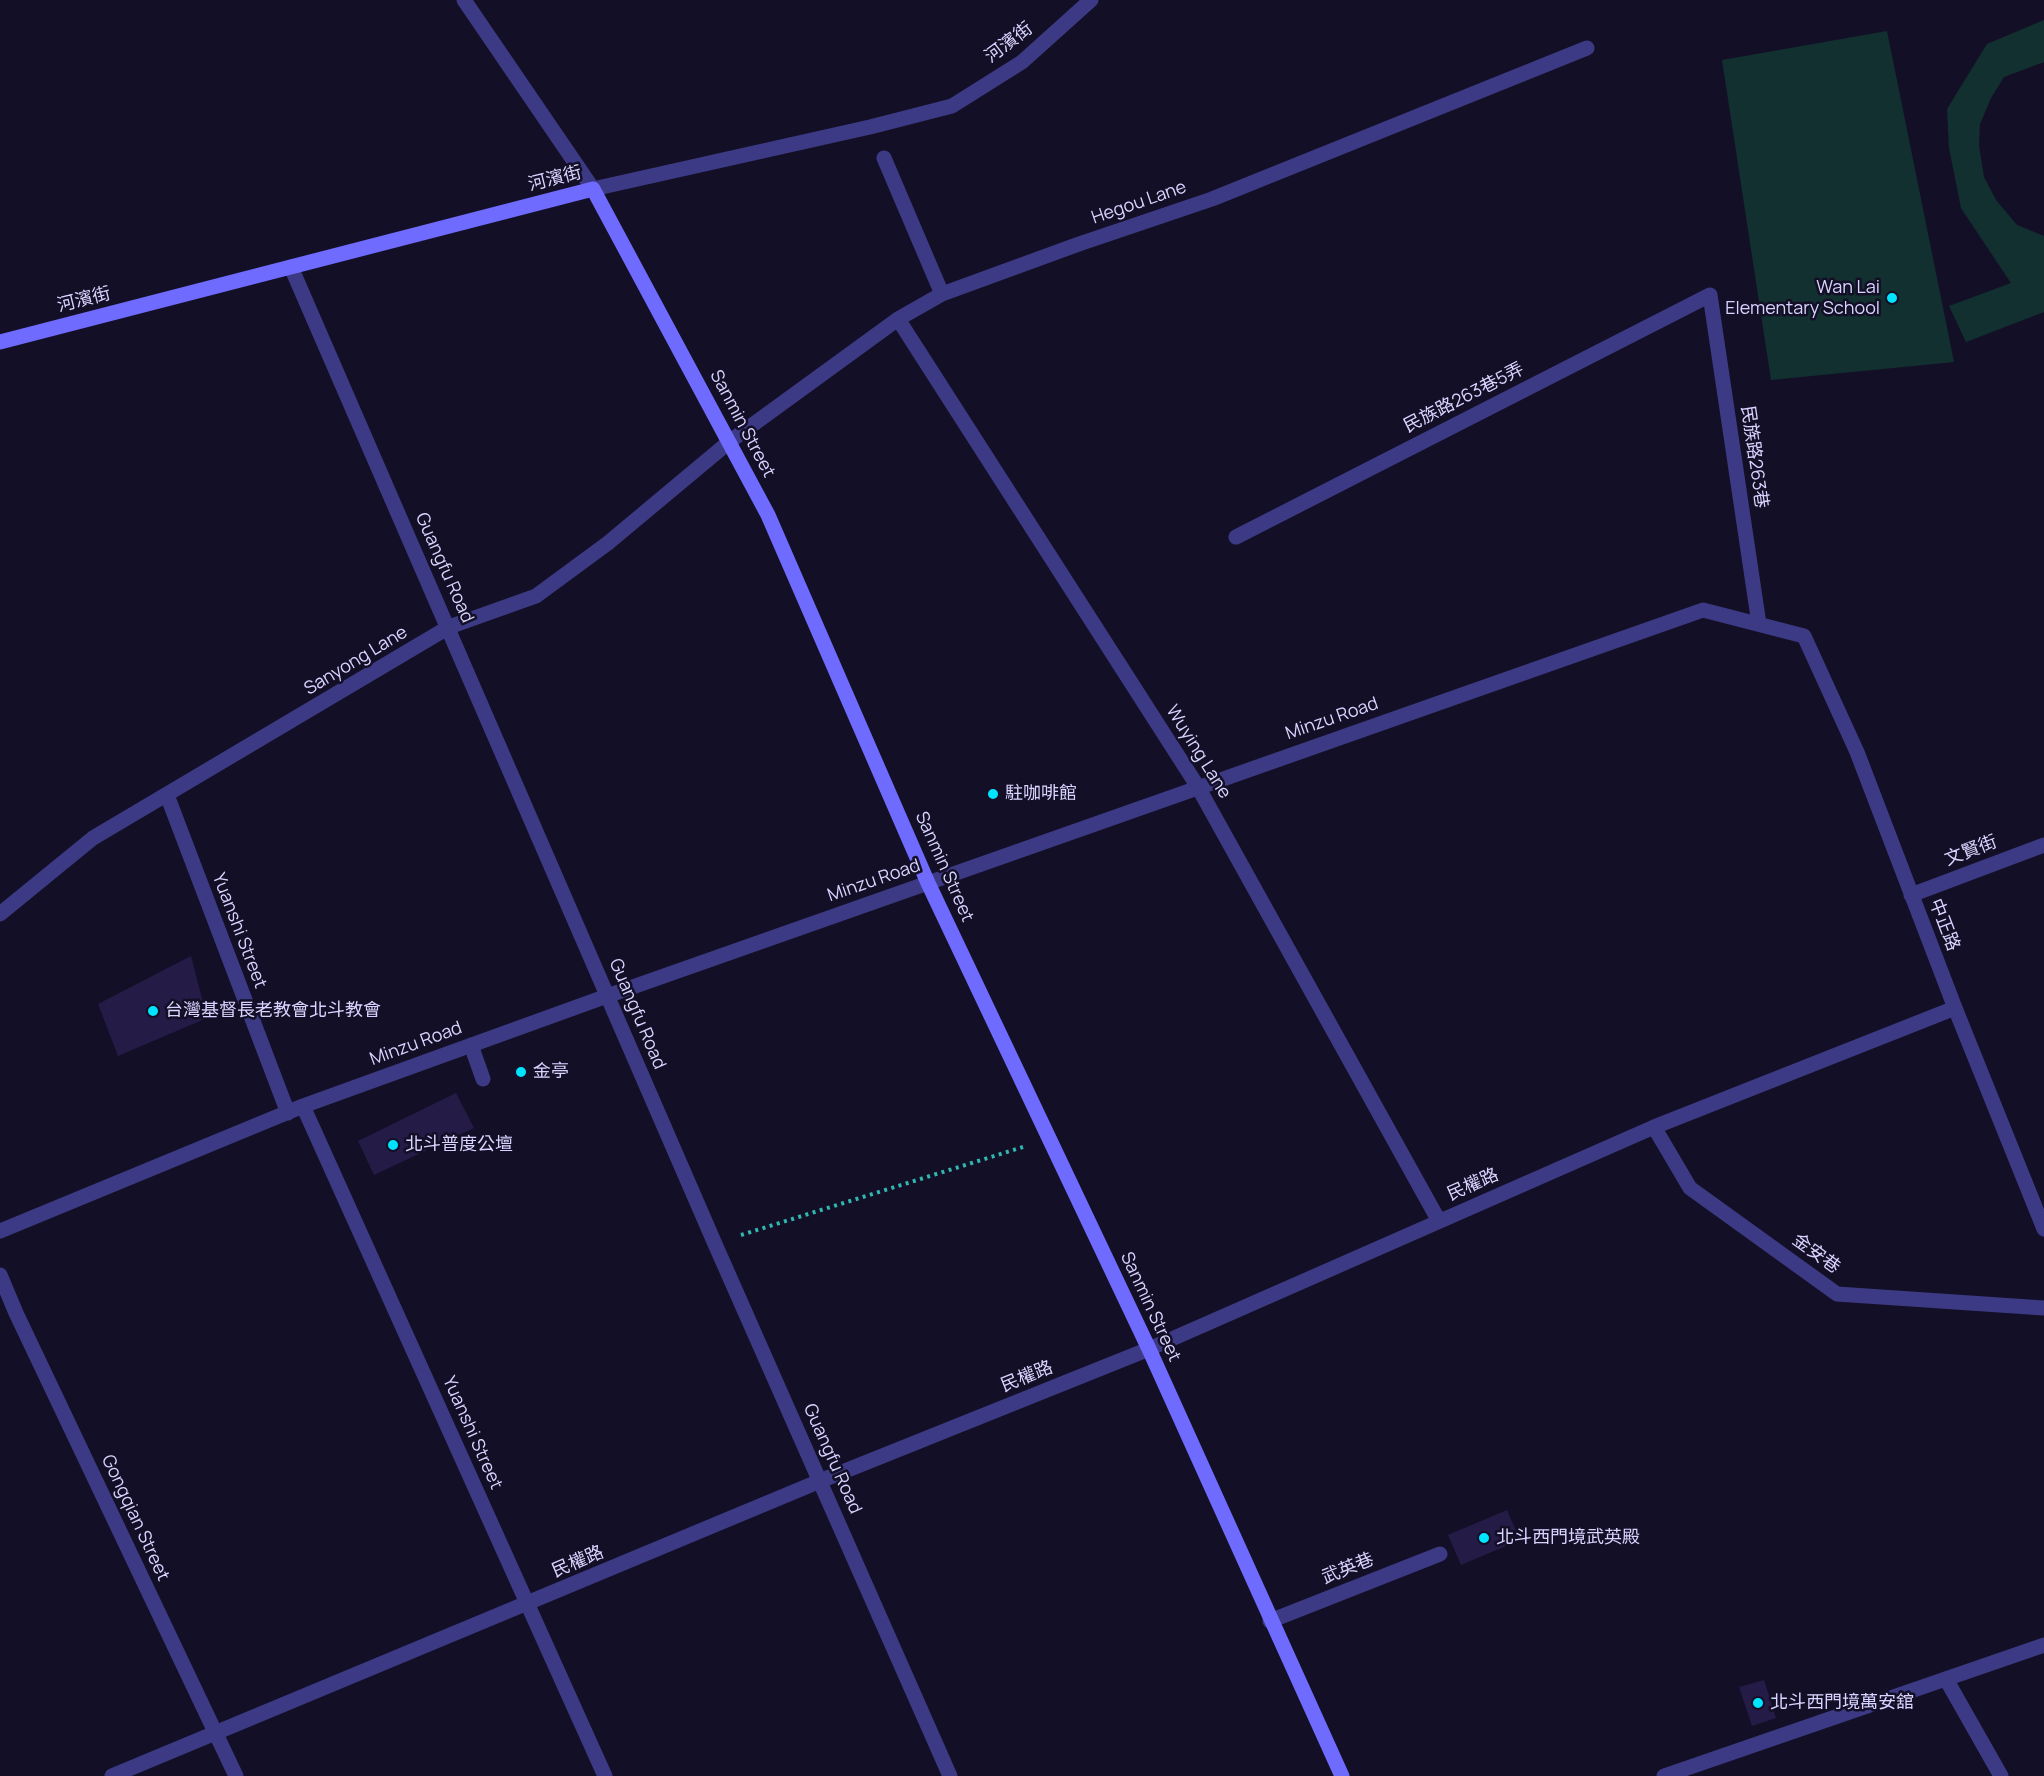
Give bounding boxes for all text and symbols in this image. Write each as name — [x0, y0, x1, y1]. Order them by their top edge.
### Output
street label: 河濱街 — [981, 18, 1037, 68]
street label: 河濱街 — [526, 162, 584, 196]
street label: Hegou Lane — [1089, 177, 1189, 229]
place label: Wan Lai Elementary School — [1725, 277, 1880, 320]
street label: 河濱街 — [55, 283, 113, 317]
marker: Wan Lai Elementary School — [1885, 291, 1899, 305]
street label: 民族路263巷5弄 — [1400, 358, 1528, 438]
street label: Sanmin Street — [705, 367, 779, 481]
street label: 民族路263巷 — [1736, 404, 1772, 510]
street label: Guangfu Road — [410, 510, 478, 626]
street label: Sanyong Lane — [301, 622, 411, 700]
street label: Minzu Road — [1283, 693, 1381, 745]
street label: Wuying Lane — [1161, 701, 1235, 803]
place label: 駐咖啡館 — [1005, 783, 1077, 805]
marker: 駐咖啡館 — [986, 787, 1000, 801]
street label: Sanmin Street — [910, 809, 978, 925]
street label: 文賢街 — [1942, 831, 2000, 871]
street label: Minzu Road — [825, 855, 923, 907]
street label: Yuanshi Street — [207, 870, 271, 992]
street label: 中正路 — [1924, 896, 1964, 954]
street label: Guangfu Road — [604, 955, 670, 1073]
place label: 台灣基督長老教會北斗教會 — [165, 1000, 381, 1022]
marker: 台灣基督長老教會北斗教會 — [146, 1004, 160, 1018]
street label: Minzu Road — [367, 1017, 465, 1071]
place label: 金亭 — [533, 1061, 569, 1083]
marker: 金亭 — [514, 1065, 528, 1079]
place label: 北斗普度公壇 — [405, 1134, 513, 1156]
marker: 北斗普度公壇 — [386, 1138, 400, 1152]
street label: 民權路 — [1444, 1164, 1502, 1206]
street label: 金安巷 — [1788, 1229, 1844, 1279]
street label: Sanmin Street — [1115, 1249, 1185, 1365]
street label: 民權路 — [998, 1357, 1056, 1397]
street label: Yuanshi Street — [437, 1373, 507, 1493]
street label: Guangfu Road — [798, 1401, 866, 1517]
street label: Gongqian Street — [96, 1451, 174, 1585]
place label: 北斗西門境武英殿 — [1496, 1527, 1640, 1549]
marker: 北斗西門境武英殿 — [1477, 1531, 1491, 1545]
street label: 民權路 — [549, 1542, 607, 1582]
street label: 武英巷 — [1319, 1549, 1377, 1589]
place label: 北斗西門境萬安舘 — [1770, 1692, 1914, 1714]
marker: 北斗西門境萬安舘 — [1751, 1696, 1765, 1710]

